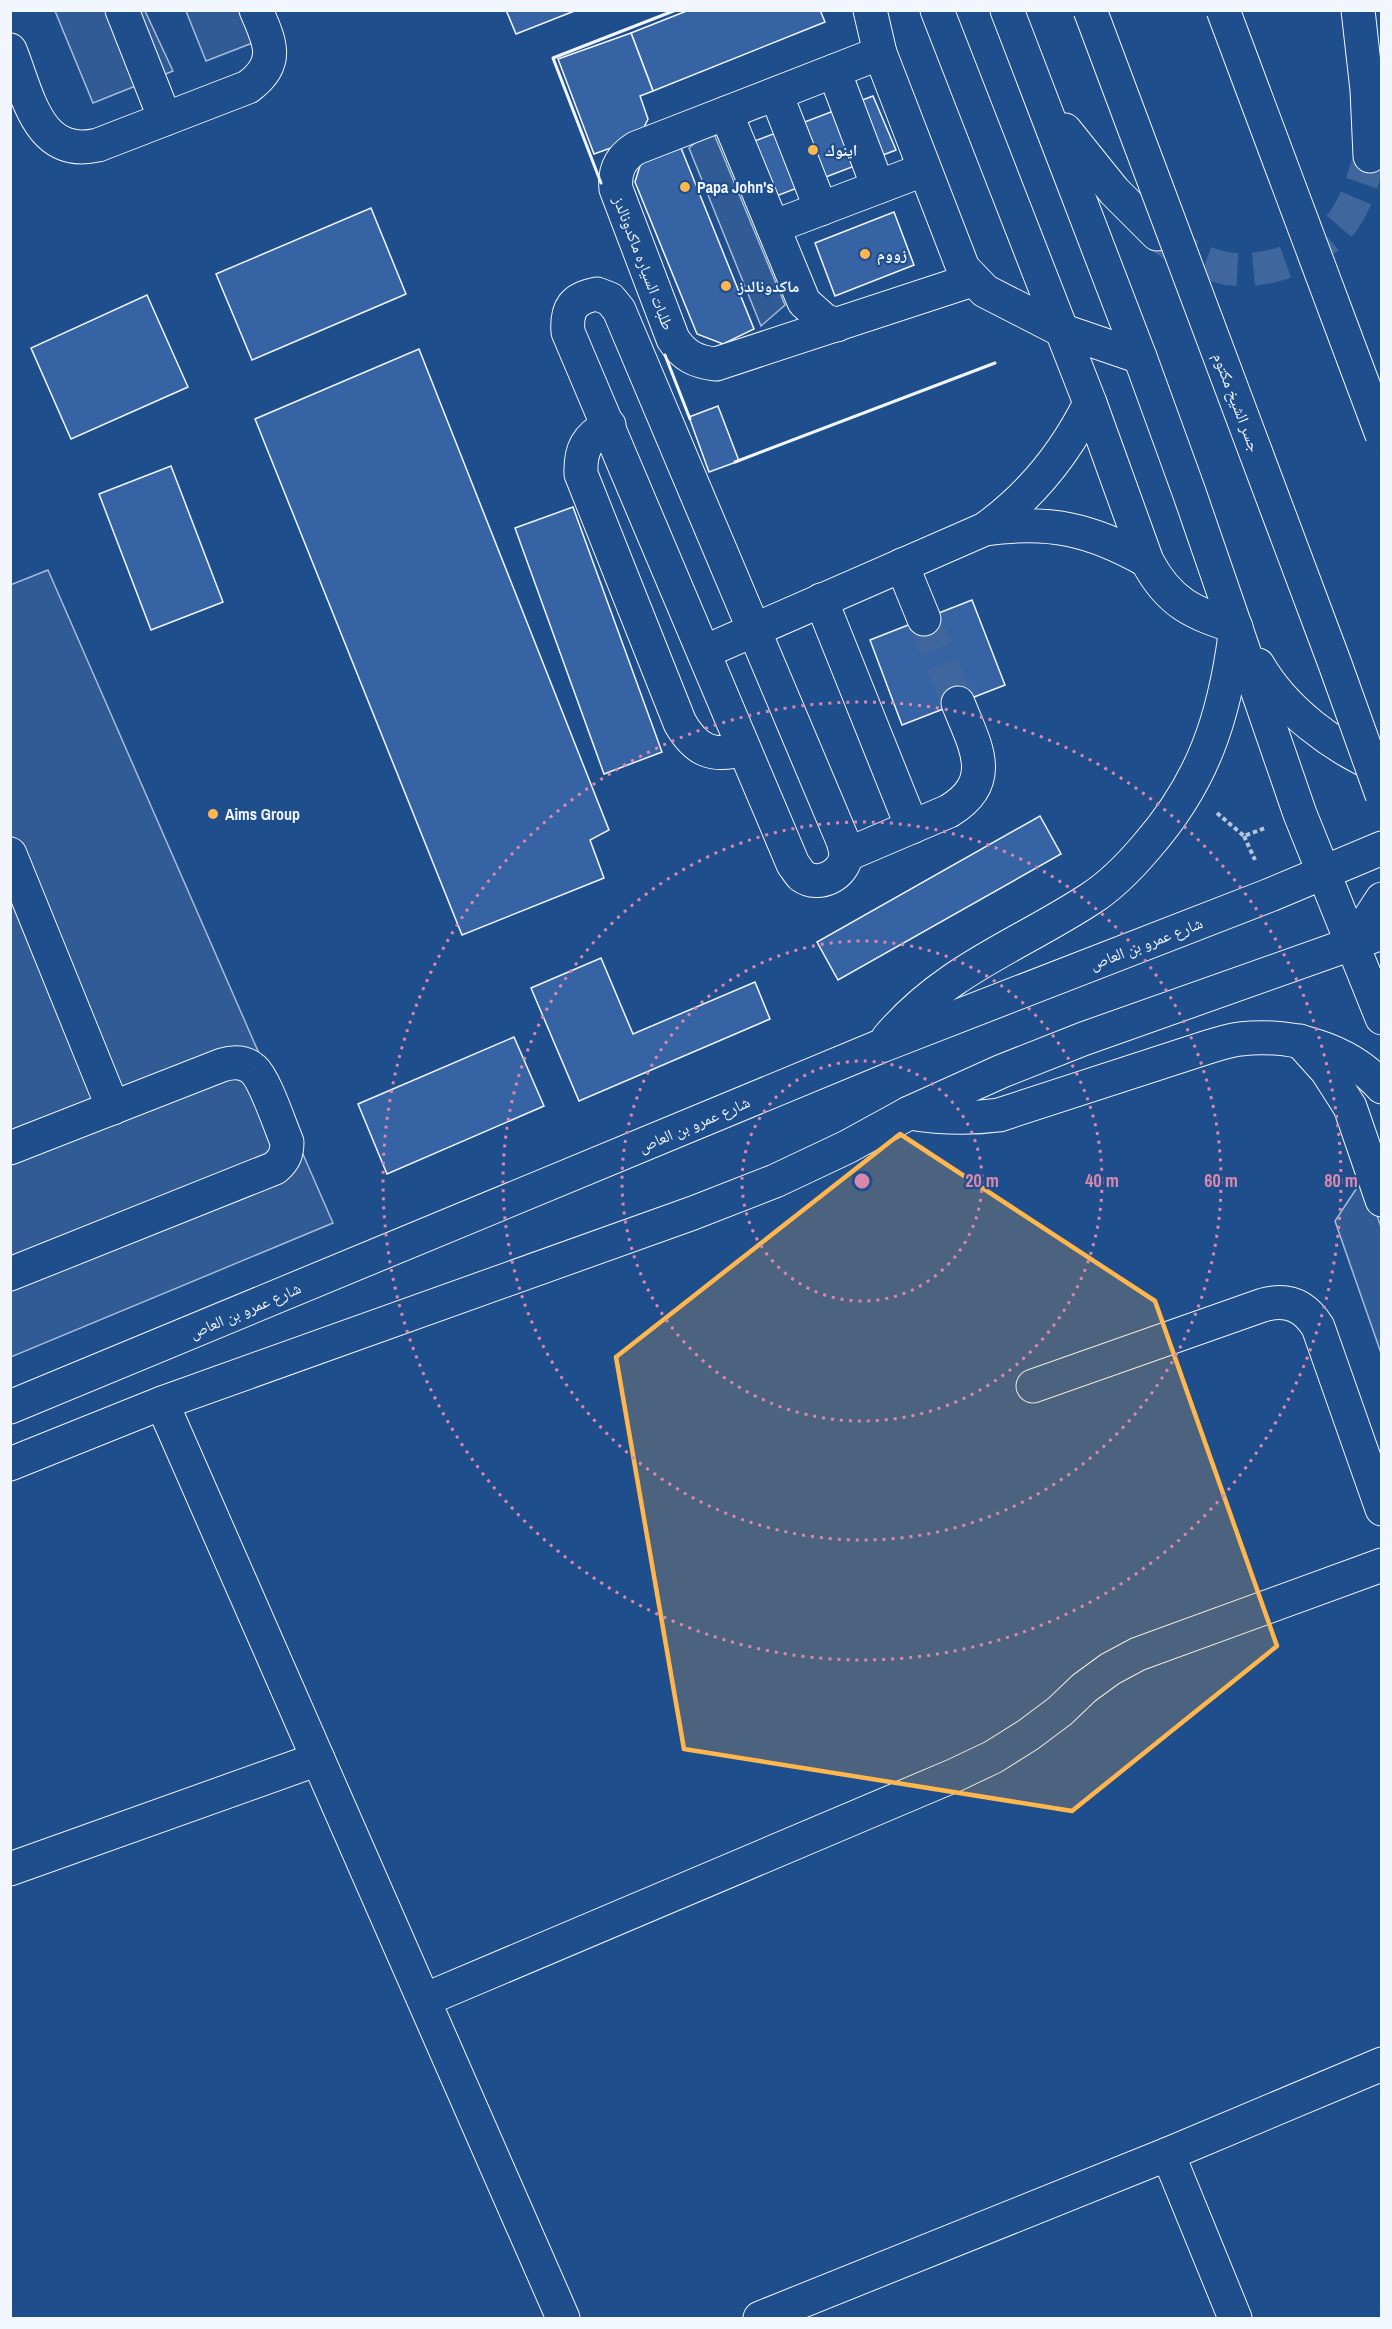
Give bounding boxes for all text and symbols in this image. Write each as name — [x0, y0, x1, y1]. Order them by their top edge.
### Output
place label: اينوك — [825, 139, 857, 161]
marker: اينوك — [806, 143, 820, 157]
place label: Papa John's — [697, 176, 774, 198]
marker: Papa John's — [678, 180, 692, 194]
street label: طلبات السياره ماكدونالدز — [608, 192, 680, 333]
place label: زووم — [877, 243, 907, 266]
marker: زووم — [858, 247, 872, 261]
place label: ماكدونالدز — [737, 275, 799, 297]
marker: ماكدونالدز — [719, 279, 733, 293]
street label: جسر الشيخ مكتوم — [1208, 349, 1266, 455]
place label: Aims Group — [225, 803, 300, 825]
marker: Aims Group — [206, 807, 220, 821]
street label: شارع عمرو بن العاص — [1086, 911, 1206, 975]
street label: شارع عمرو بن العاص — [635, 1091, 753, 1157]
text: 20 m — [965, 1168, 999, 1193]
text: 40 m — [1085, 1168, 1119, 1193]
text: 60 m — [1204, 1168, 1238, 1193]
text: 80 m — [1324, 1168, 1358, 1193]
centre of rings — [852, 1171, 872, 1191]
street label: شارع عمرو بن العاص — [186, 1277, 304, 1343]

